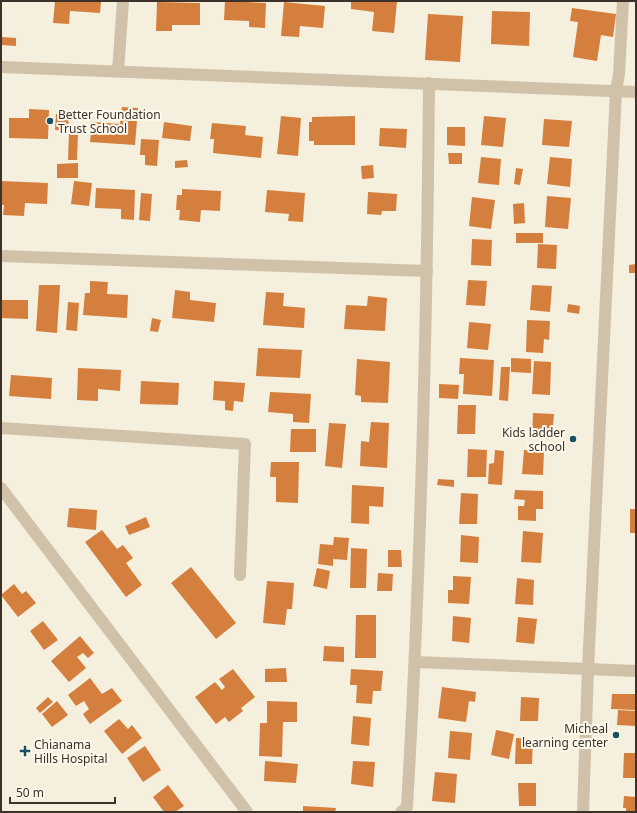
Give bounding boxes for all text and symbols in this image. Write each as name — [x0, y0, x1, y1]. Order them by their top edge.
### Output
place label: Better Foundation Trust School — [58, 106, 161, 137]
marker: Better Foundation Trust School — [45, 116, 55, 126]
place label: Kids ladder school — [502, 424, 565, 455]
marker: Kids ladder school — [568, 434, 578, 444]
place label: Micheal learning center — [522, 720, 608, 751]
marker: Micheal learning center — [611, 730, 621, 740]
place label: Chianama Hills Hospital — [34, 736, 108, 767]
marker: Chianama Hills Hospital — [19, 745, 31, 757]
scale bar — [10, 779, 115, 805]
text: 50 m — [16, 784, 44, 801]

